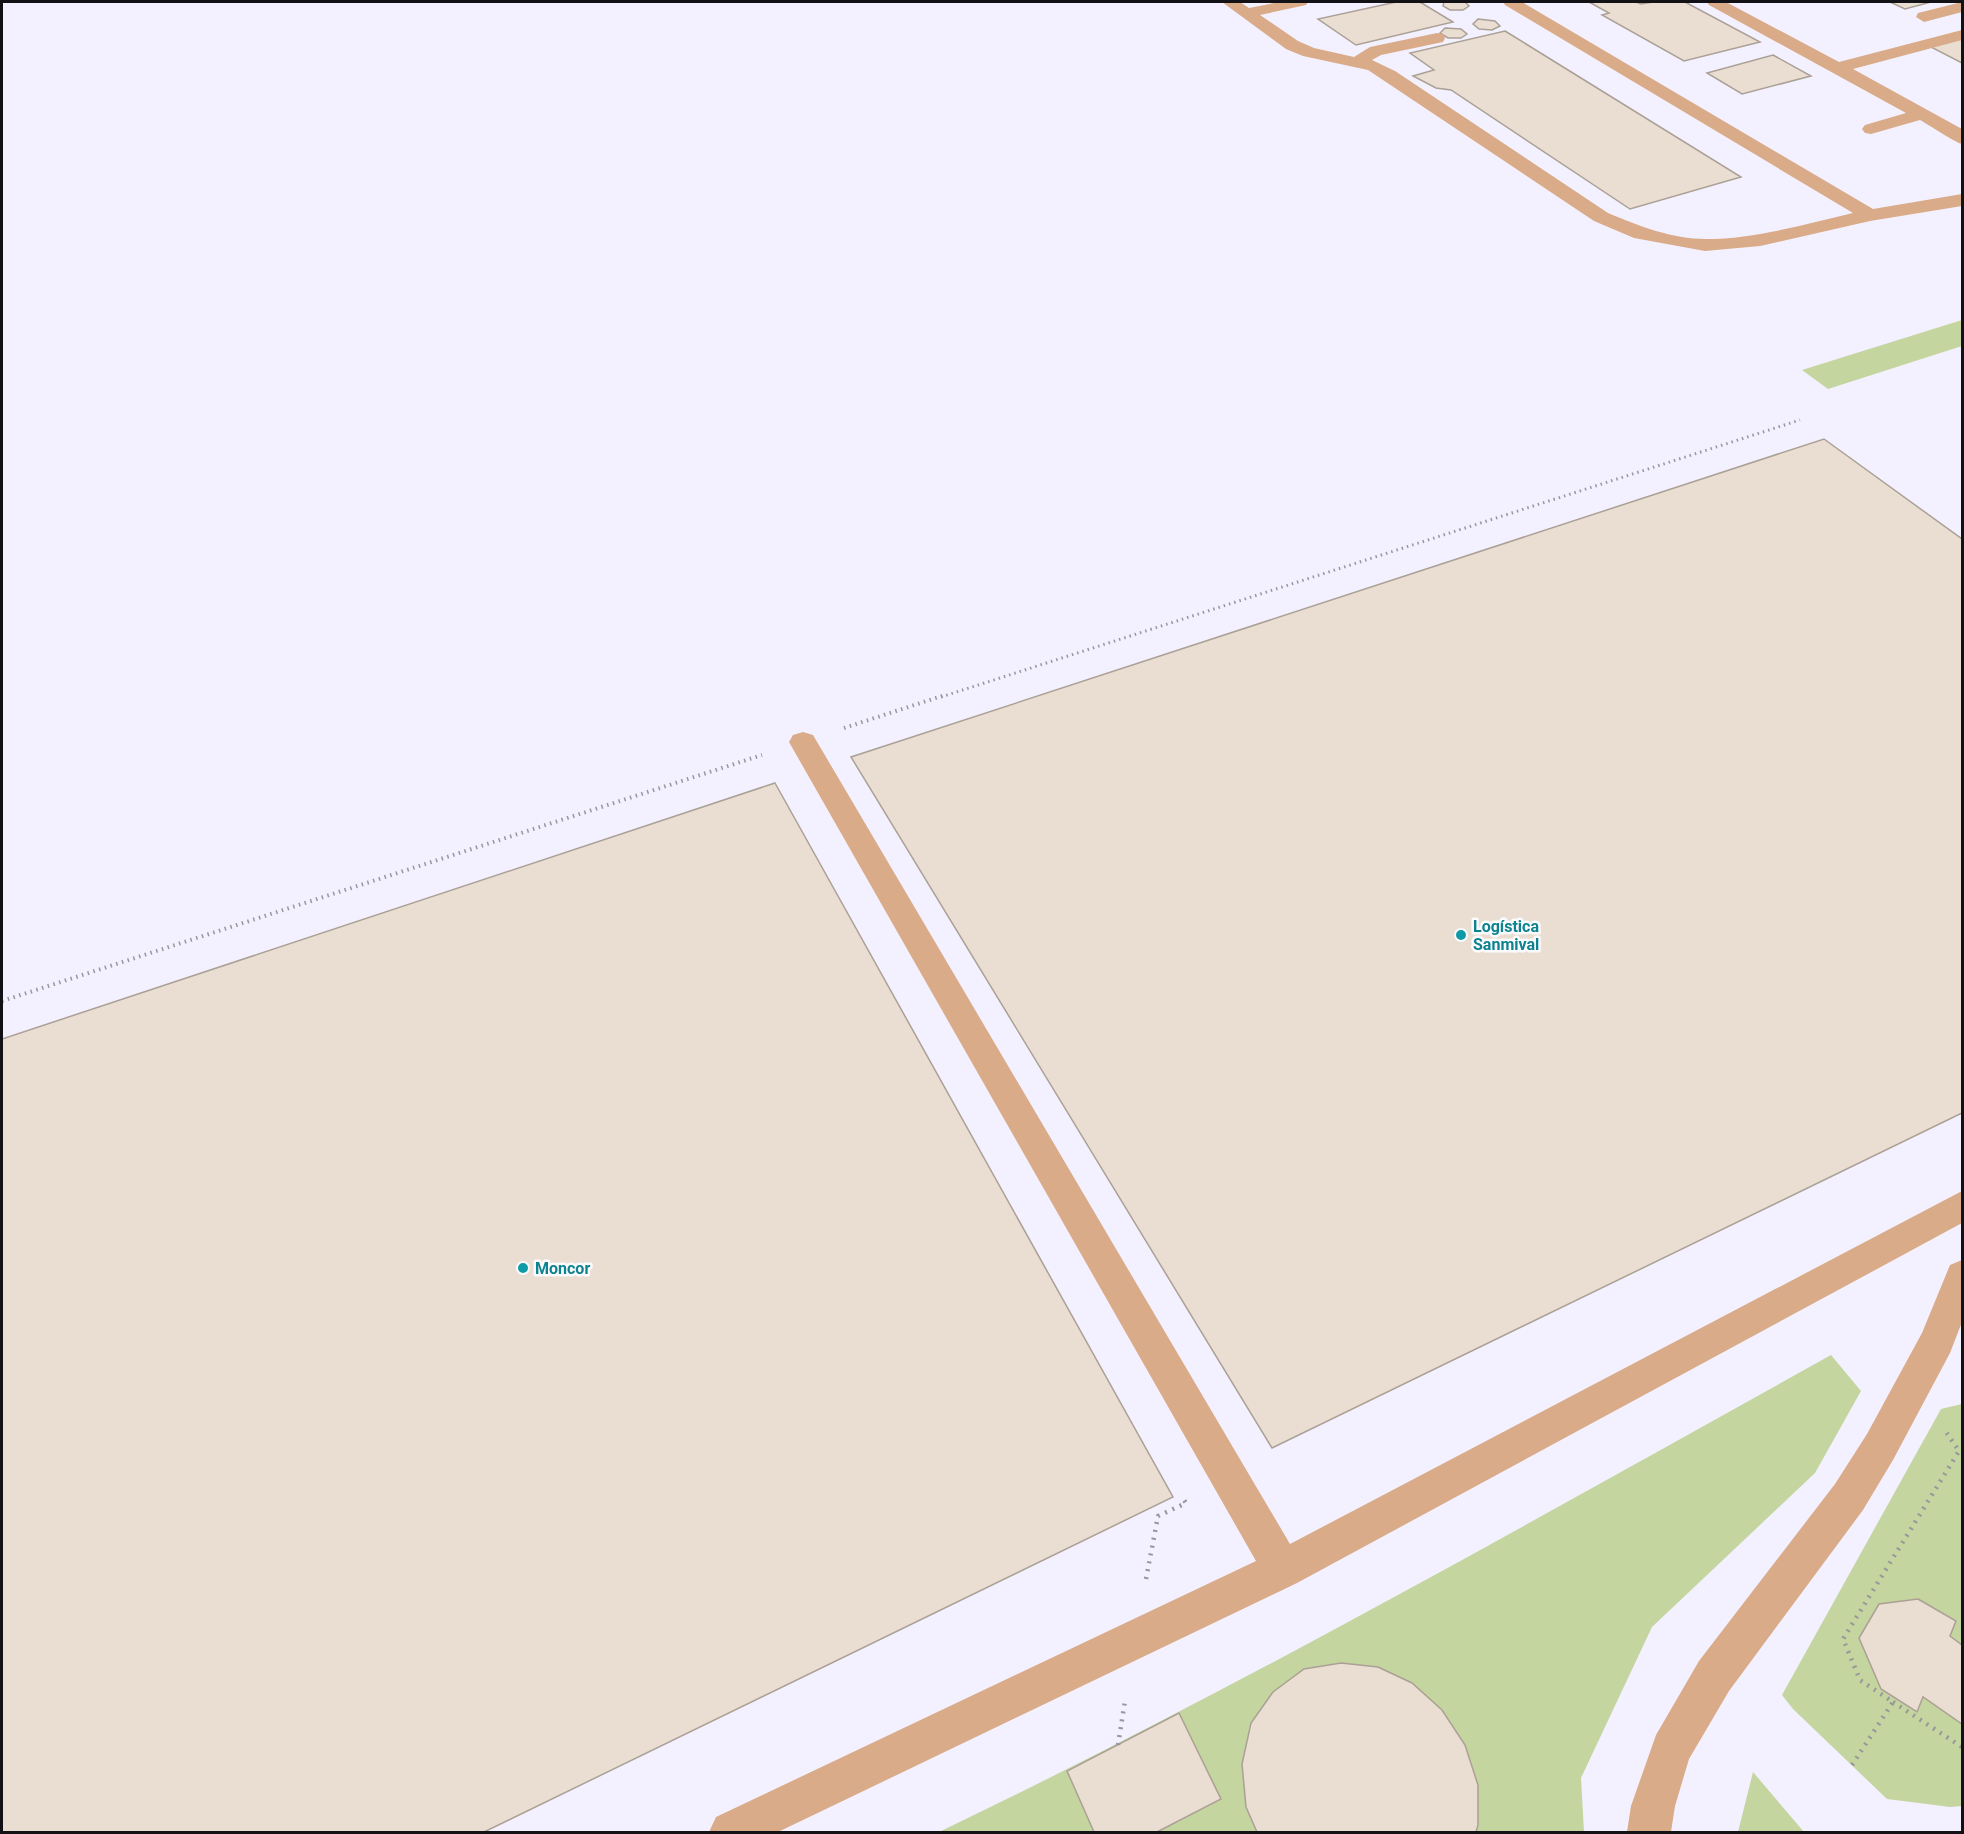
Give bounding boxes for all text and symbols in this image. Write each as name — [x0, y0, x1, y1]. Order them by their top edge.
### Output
place label: Logística Sanmival — [1473, 917, 1539, 954]
marker: Logística Sanmival — [1454, 928, 1468, 942]
place label: Moncor — [535, 1259, 590, 1278]
marker: Moncor — [516, 1261, 530, 1275]

